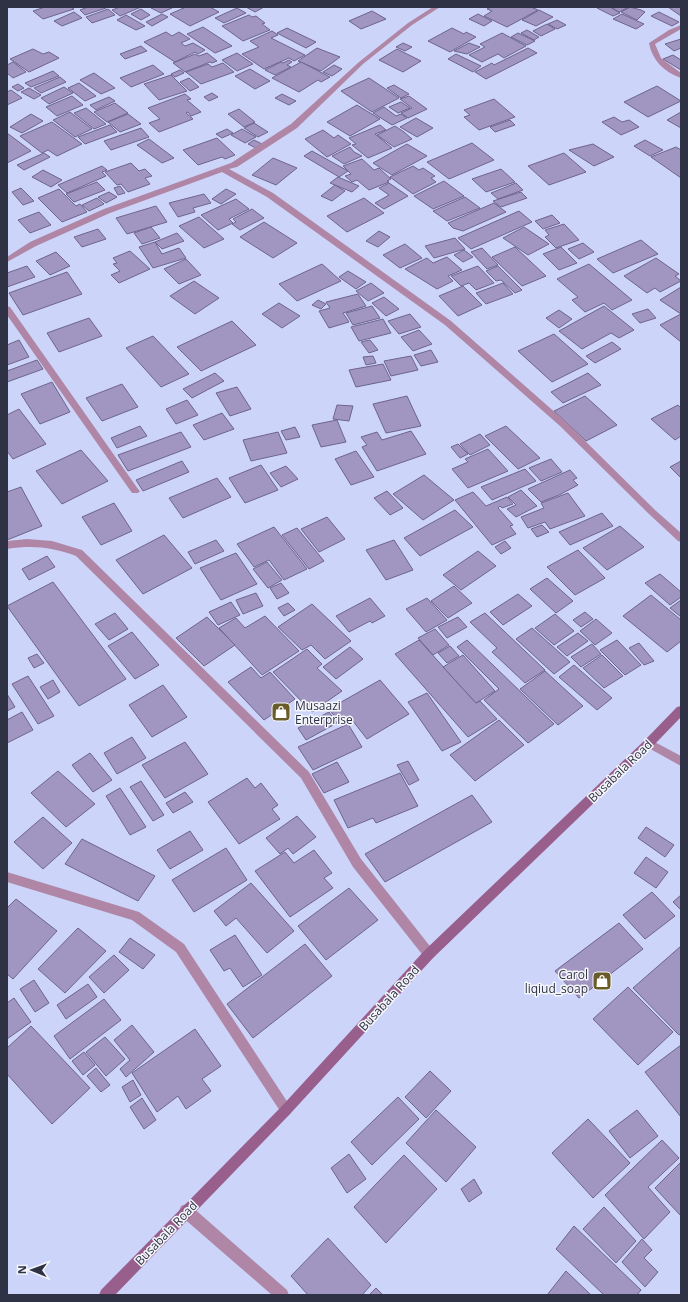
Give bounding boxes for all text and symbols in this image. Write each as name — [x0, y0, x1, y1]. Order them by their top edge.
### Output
place label: Musaazi Enterprise — [295, 697, 353, 728]
shop icon: Musaazi Enterprise — [270, 701, 292, 723]
street label: Busabala Road — [584, 736, 656, 806]
street label: Busabala Road — [355, 961, 423, 1035]
place label: Carol liqiud_soap — [525, 966, 588, 997]
shop icon: Carol liqiud_soap — [591, 970, 613, 992]
street label: Busabala Road — [131, 1197, 201, 1269]
north arrow — [12, 1250, 52, 1290]
text: N — [14, 1265, 29, 1274]

